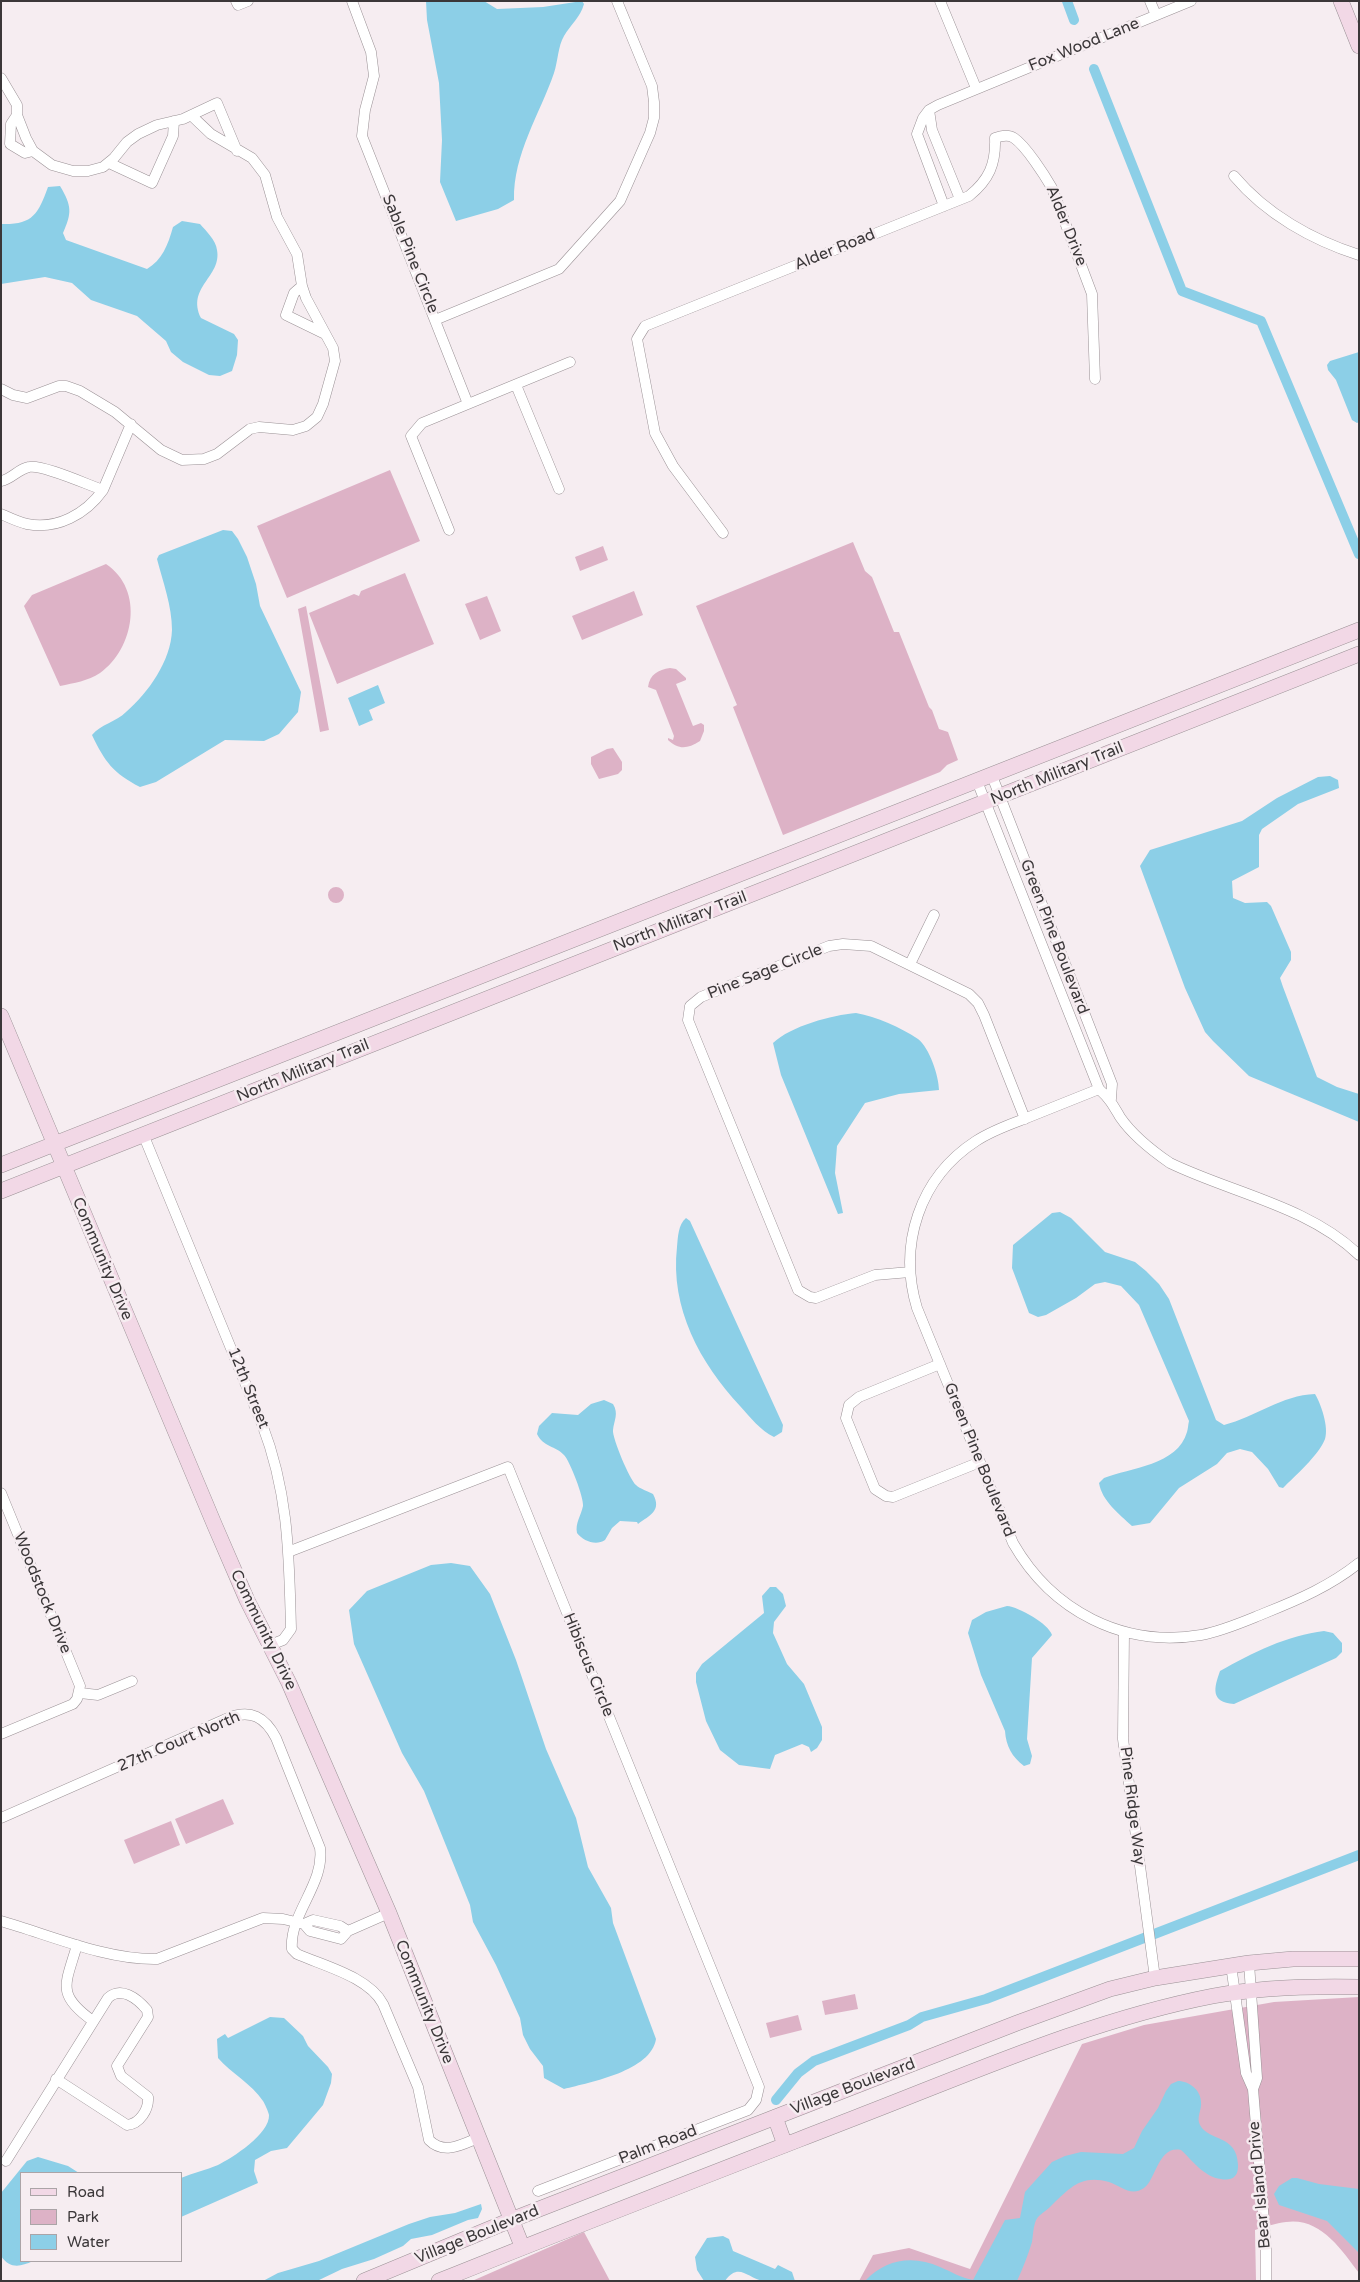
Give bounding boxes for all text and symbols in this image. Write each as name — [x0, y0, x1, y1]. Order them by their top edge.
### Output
street label: Fox Wood Lane — [1026, 14, 1142, 76]
street label: Alder Drive — [1041, 183, 1091, 269]
street label: Sable Pine Circle — [377, 192, 443, 316]
street label: Alder Road — [792, 225, 878, 275]
street label: North Military Trail — [988, 739, 1126, 809]
street label: Green Pine Boulevard — [1016, 857, 1092, 1017]
street label: North Military Trail — [610, 888, 750, 956]
street label: Pine Sage Circle — [705, 940, 825, 1004]
street label: North Military Trail — [234, 1036, 372, 1106]
street label: Community Drive — [67, 1195, 137, 1323]
street label: 12th Street — [223, 1345, 273, 1431]
street label: Green Pine Boulevard — [939, 1380, 1019, 1540]
street label: Woodstock Drive — [9, 1530, 75, 1656]
street label: Community Drive — [226, 1567, 300, 1693]
street label: Hibiscus Circle — [558, 1610, 618, 1720]
street label: 27th Court North — [115, 1708, 243, 1776]
street label: Pine Ridge Way — [1115, 1746, 1149, 1866]
street label: Community Drive — [390, 1937, 458, 2067]
street label: Village Boulevard — [788, 2054, 918, 2120]
street label: Palm Road — [616, 2121, 700, 2169]
street label: Bear Island Drive — [1245, 2121, 1275, 2249]
legend — [20, 2172, 182, 2262]
text: Road — [67, 2183, 105, 2201]
street label: Village Boulevard — [412, 2201, 542, 2269]
text: Park — [67, 2208, 99, 2226]
text: Water — [67, 2233, 110, 2251]

